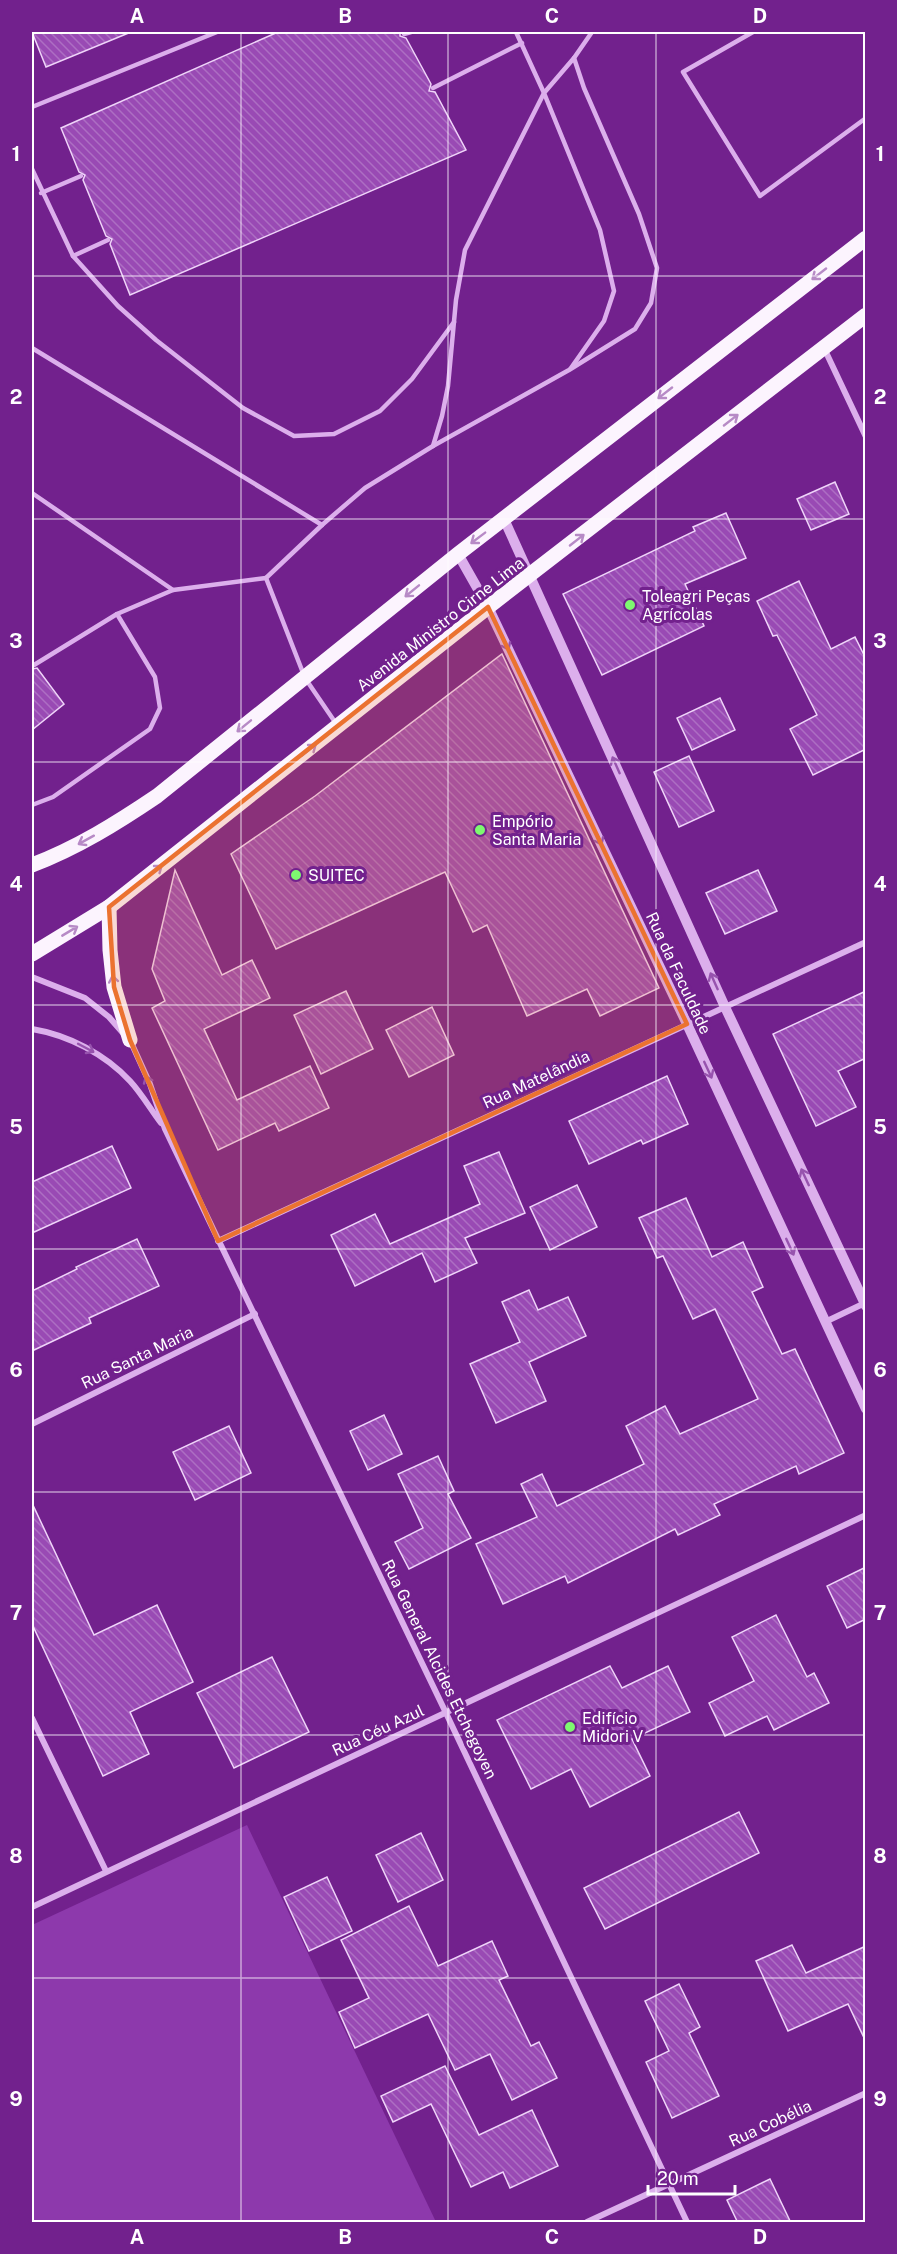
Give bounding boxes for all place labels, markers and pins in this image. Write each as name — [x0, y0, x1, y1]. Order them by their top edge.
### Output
place label: Toleagri Peças Agrícolas — [642, 587, 750, 624]
marker: Toleagri Peças Agrícolas — [623, 598, 637, 612]
place label: Empório Santa Maria — [492, 812, 581, 849]
marker: Empório Santa Maria — [473, 823, 487, 837]
place label: SUITEC — [308, 866, 365, 885]
marker: SUITEC — [289, 868, 303, 882]
place label: Edifício Midori V — [582, 1709, 643, 1746]
marker: Edifício Midori V — [563, 1720, 577, 1734]

